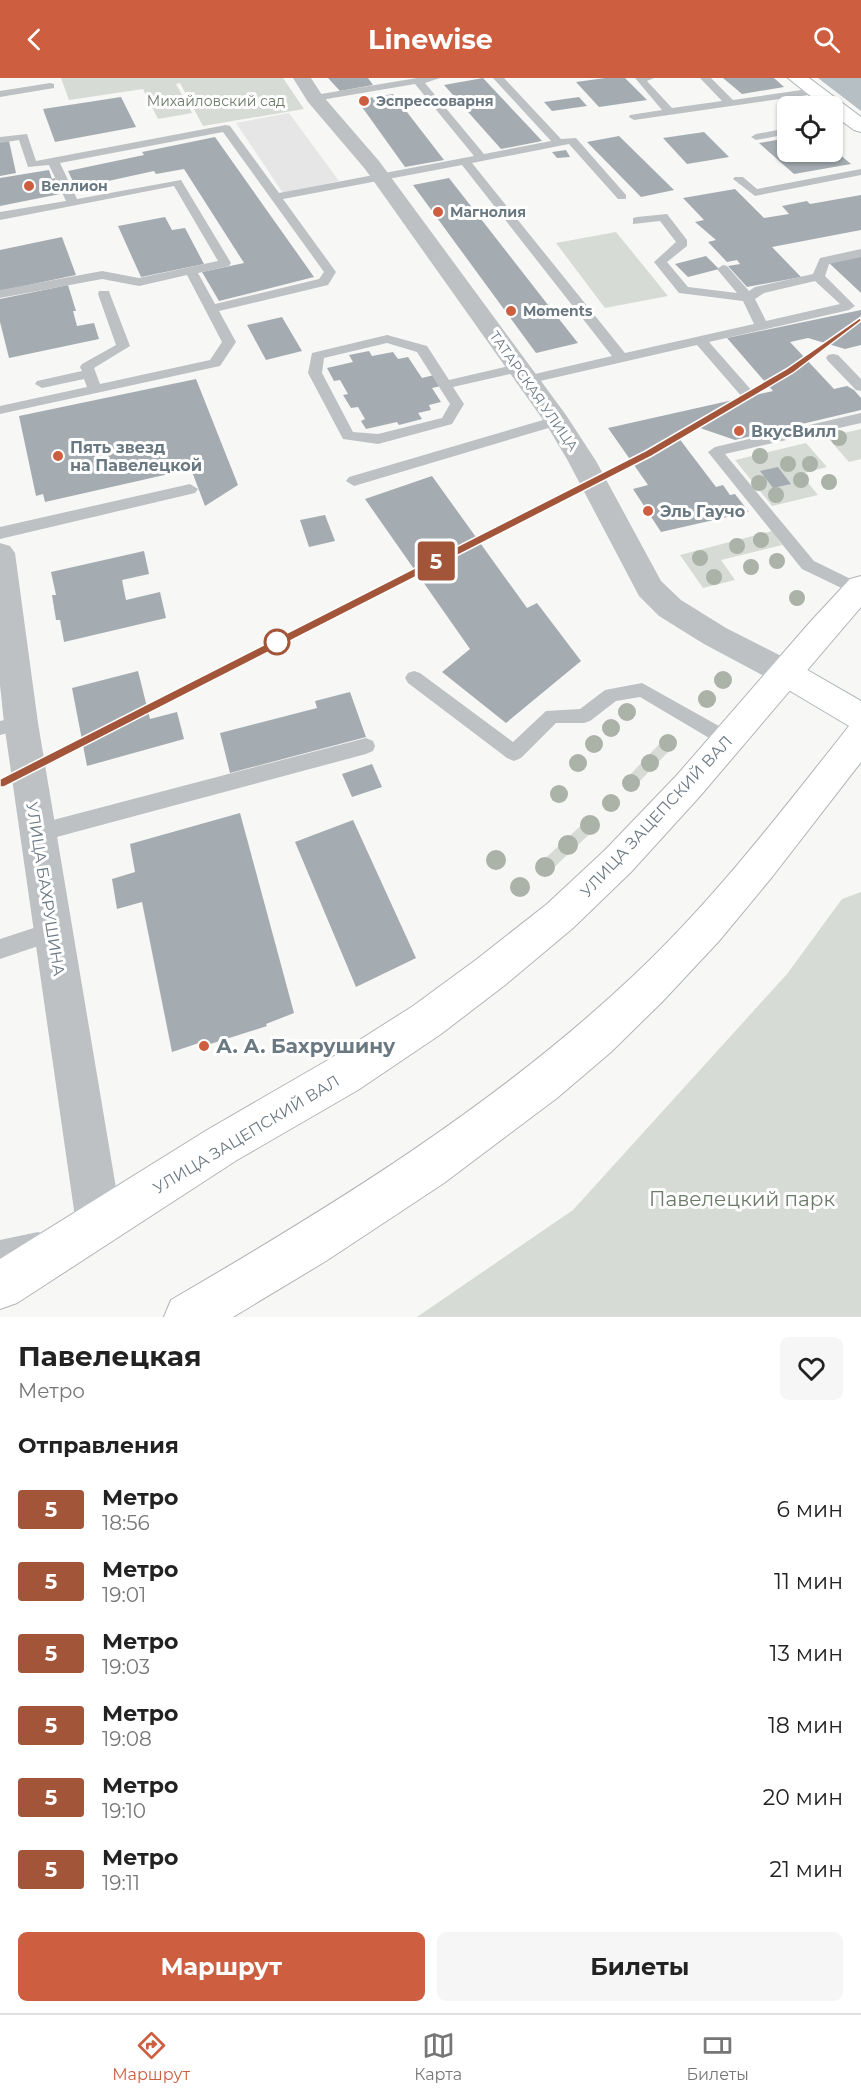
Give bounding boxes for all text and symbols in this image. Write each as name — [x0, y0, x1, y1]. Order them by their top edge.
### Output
icon: back — [18, 23, 51, 56]
text: Linewise — [368, 23, 493, 56]
icon: search — [810, 23, 843, 56]
park label: Михайловский сад — [147, 92, 285, 110]
place label: Эспрессоварня — [376, 92, 494, 110]
marker: Эспрессоварня — [357, 94, 371, 108]
map controls — [777, 96, 843, 162]
button: locate — [777, 96, 843, 162]
place label: Веллион — [41, 177, 108, 195]
marker: Веллион — [22, 179, 36, 193]
place label: Магнолия — [450, 203, 526, 221]
marker: Магнолия — [431, 205, 445, 219]
place label: Moments — [523, 302, 593, 320]
marker: Moments — [504, 304, 518, 318]
street label: ТАТАРСКАЯ УЛИЦА — [486, 327, 583, 455]
place label: ВкусВилл — [751, 422, 837, 441]
marker: ВкусВилл — [732, 424, 746, 438]
place label: Пять звезд на Павелецкой — [70, 438, 202, 475]
marker: Пять звезд на Павелецкой — [51, 449, 65, 463]
place label: Эль Гаучо — [660, 502, 745, 521]
marker: Эль Гаучо — [641, 504, 655, 518]
line badge: 5 — [416, 542, 456, 580]
text: 5 — [430, 549, 442, 574]
unlabelled marker — [264, 629, 290, 655]
street label: УЛИЦА ЗАЦЕПСКИЙ ВАЛ — [577, 732, 736, 901]
street label: УЛИЦА БАХРУШИНА — [22, 801, 69, 978]
place label: А. А. Бахрушину — [216, 1034, 396, 1058]
marker: А. А. Бахрушину — [197, 1039, 211, 1053]
street label: УЛИЦА ЗАЦЕПСКИЙ ВАЛ — [150, 1071, 343, 1198]
park label: Павелецкий парк — [649, 1187, 835, 1211]
button: heart — [780, 1337, 843, 1400]
text: Павелецкая — [18, 1339, 202, 1373]
text: Метро — [18, 1379, 85, 1403]
text: Отправления — [18, 1432, 179, 1459]
text: Метро — [102, 1484, 178, 1511]
text: 6 мин — [776, 1496, 843, 1523]
text: 5 — [45, 1497, 57, 1522]
text: 18:56 — [102, 1511, 150, 1535]
text: Метро — [102, 1556, 178, 1583]
text: 11 мин — [774, 1568, 843, 1595]
text: 5 — [45, 1569, 57, 1594]
text: 19:01 — [102, 1583, 146, 1607]
text: Метро — [102, 1628, 178, 1655]
text: 13 мин — [770, 1640, 843, 1667]
text: 5 — [45, 1641, 57, 1666]
text: 19:03 — [102, 1655, 150, 1679]
text: Метро — [102, 1700, 178, 1727]
text: 18 мин — [768, 1712, 843, 1739]
text: 5 — [45, 1713, 57, 1738]
text: 19:08 — [102, 1727, 152, 1751]
text: Метро — [102, 1772, 178, 1799]
text: 20 мин — [763, 1784, 843, 1811]
text: 5 — [45, 1785, 57, 1810]
text: 19:10 — [102, 1799, 146, 1823]
text: Метро — [102, 1844, 178, 1871]
text: 21 мин — [769, 1856, 843, 1883]
text: 5 — [45, 1857, 57, 1882]
text: 19:11 — [102, 1871, 140, 1895]
button: Маршрут — [18, 1932, 425, 2001]
button: Билеты — [437, 1932, 843, 2001]
tab: Маршрут — [112, 2029, 190, 2084]
tab: Карта — [414, 2029, 462, 2084]
tab: Билеты — [686, 2029, 749, 2084]

